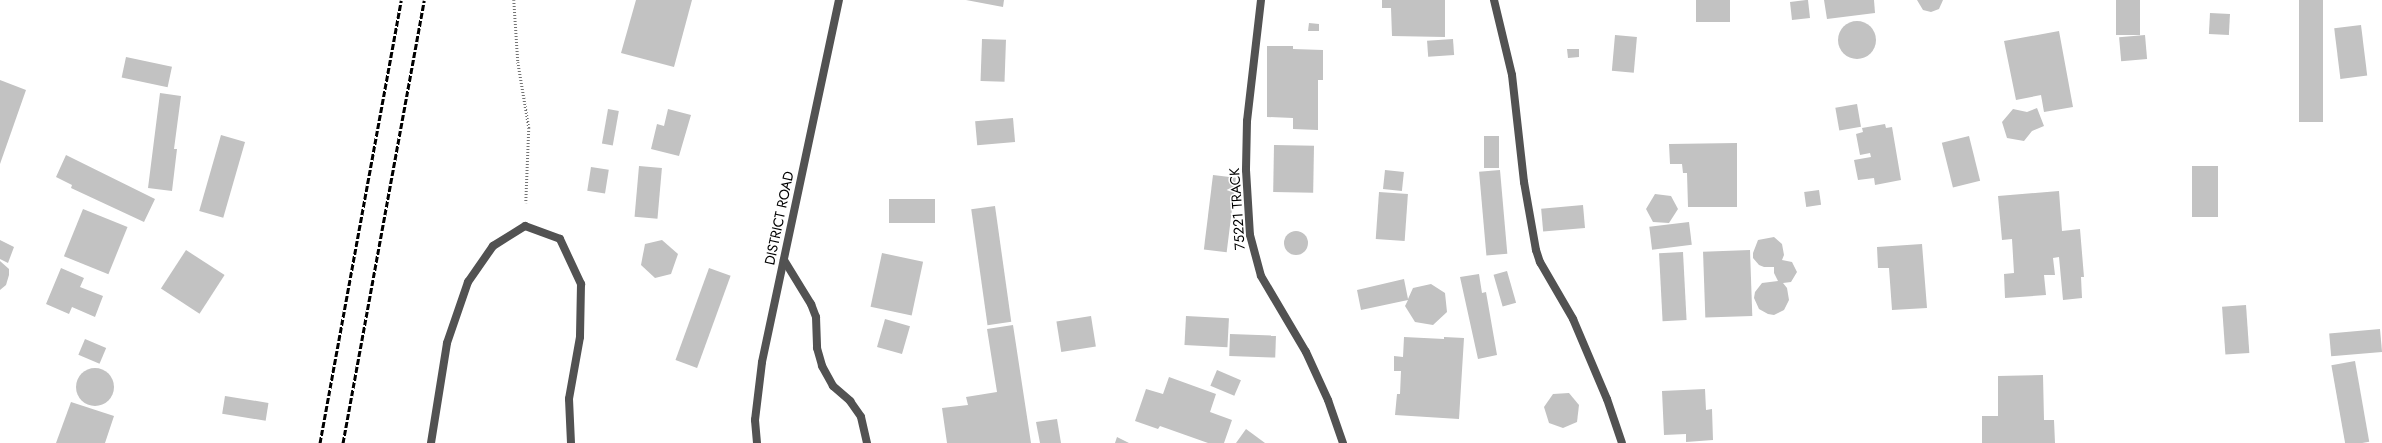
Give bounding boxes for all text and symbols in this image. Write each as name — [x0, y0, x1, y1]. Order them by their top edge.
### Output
street label: 75221 TRACK — [1226, 167, 1248, 251]
street label: DISTRICT ROAD — [761, 170, 797, 266]

